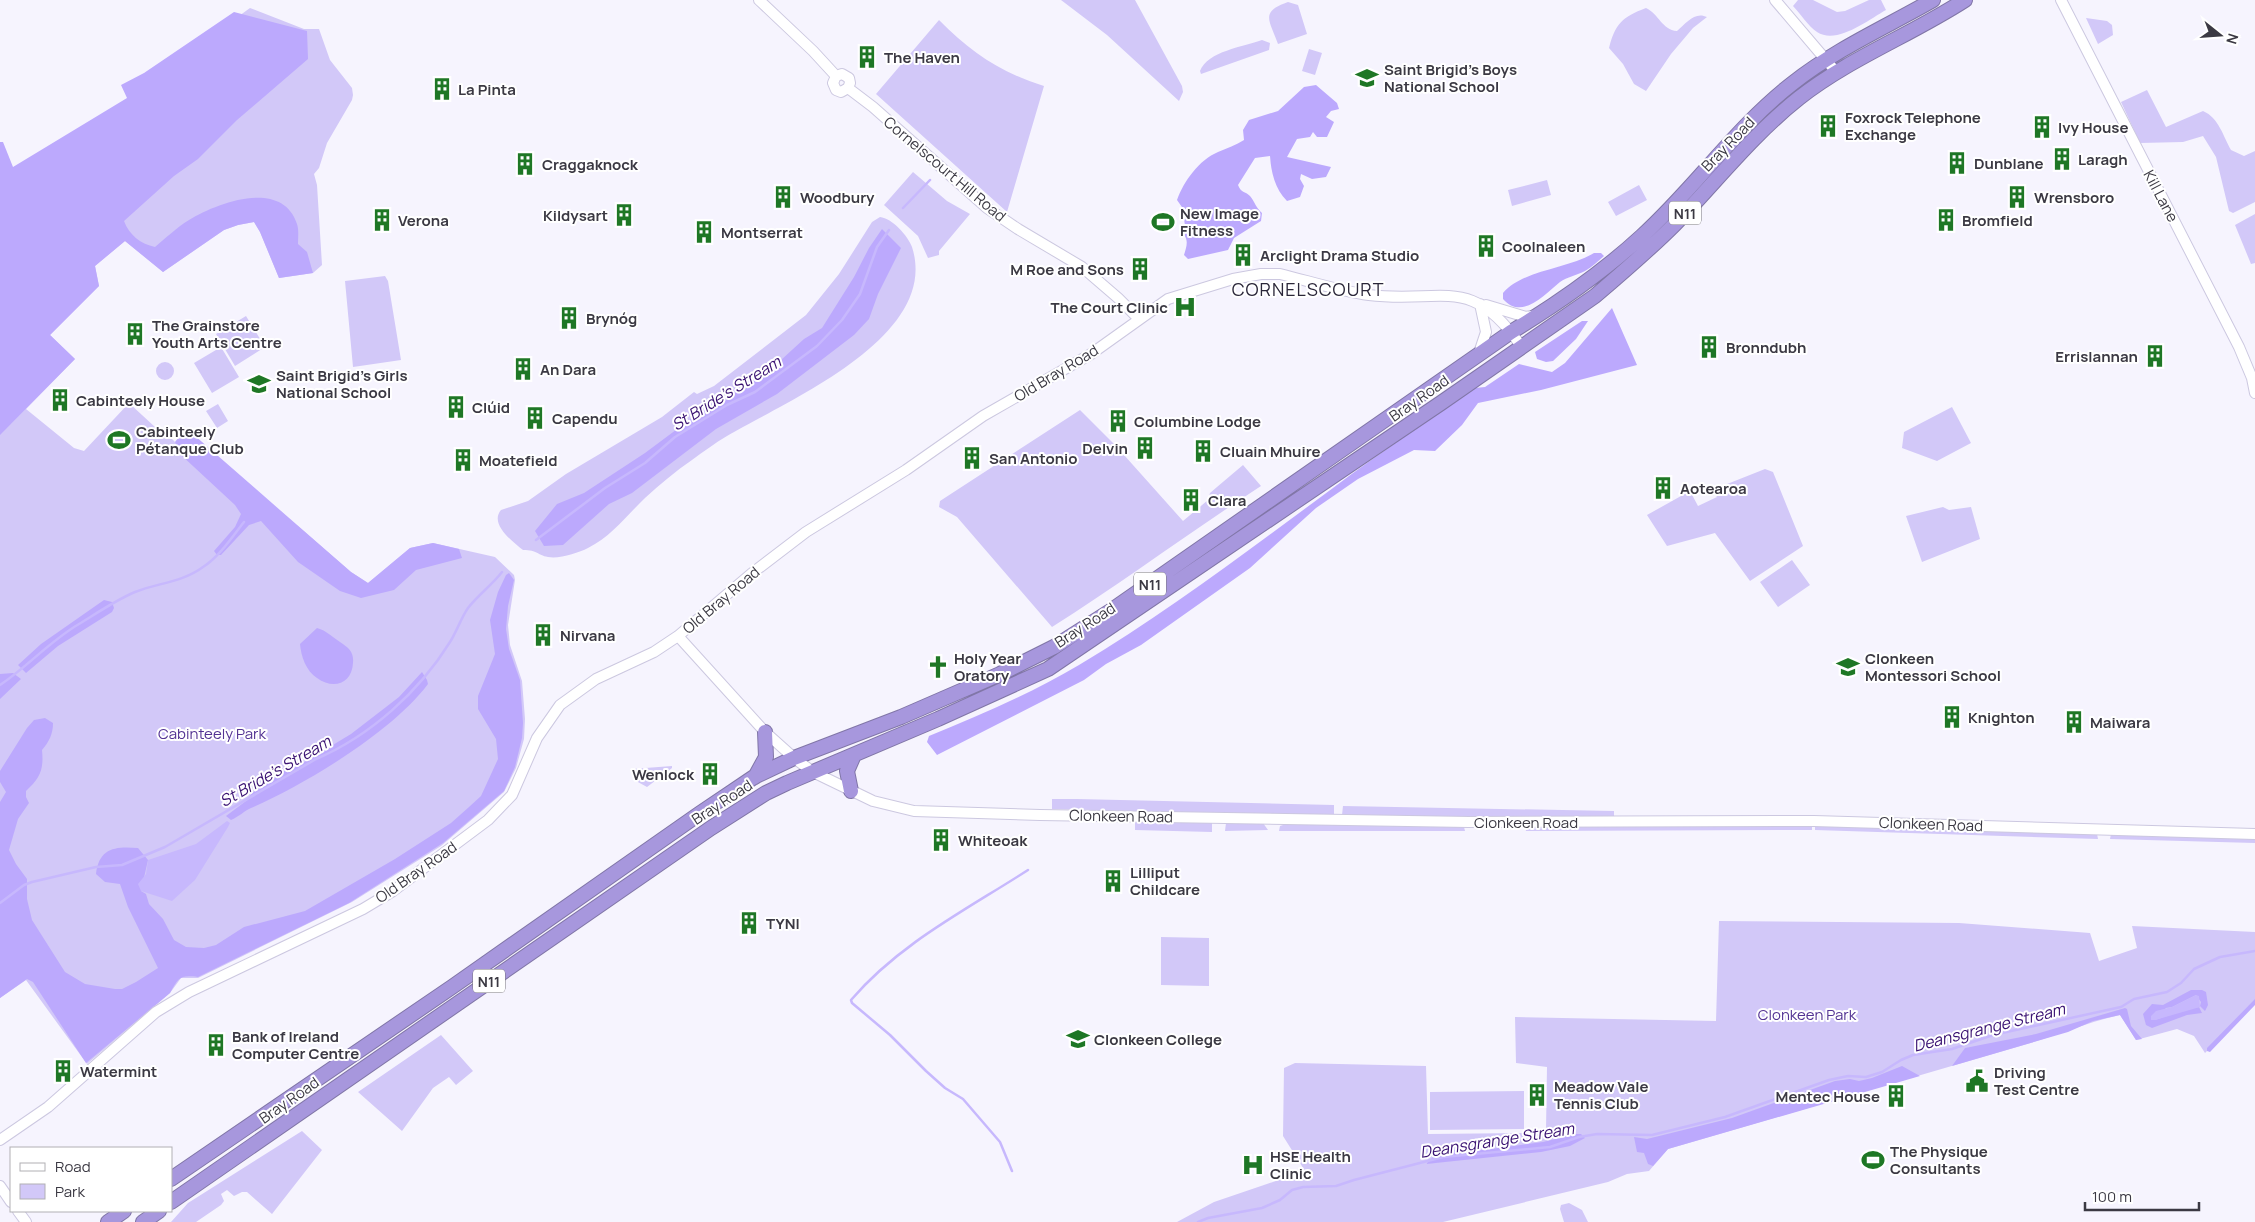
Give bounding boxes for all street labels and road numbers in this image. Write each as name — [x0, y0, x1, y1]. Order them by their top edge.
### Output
street label: Cornelscourt Hill Road — [879, 112, 1011, 226]
street label: Bray Road — [1697, 112, 1759, 176]
street label: Kill Lane — [2139, 166, 2184, 226]
road number: N11 — [1669, 202, 1701, 224]
street label: Old Bray Road — [1010, 340, 1102, 406]
street label: Bray Road — [1385, 370, 1453, 426]
street label: Old Bray Road — [678, 561, 764, 639]
road number: N11 — [1134, 572, 1166, 596]
street label: Bray Road — [1050, 597, 1120, 653]
street label: Bray Road — [687, 774, 757, 830]
street label: Clonkeen Road — [1069, 805, 1173, 827]
street label: Clonkeen Road — [1474, 812, 1578, 833]
street label: Clonkeen Road — [1879, 812, 1983, 836]
street label: Old Bray Road — [371, 836, 461, 908]
road number: N11 — [473, 969, 505, 992]
street label: Bray Road — [255, 1072, 323, 1128]

